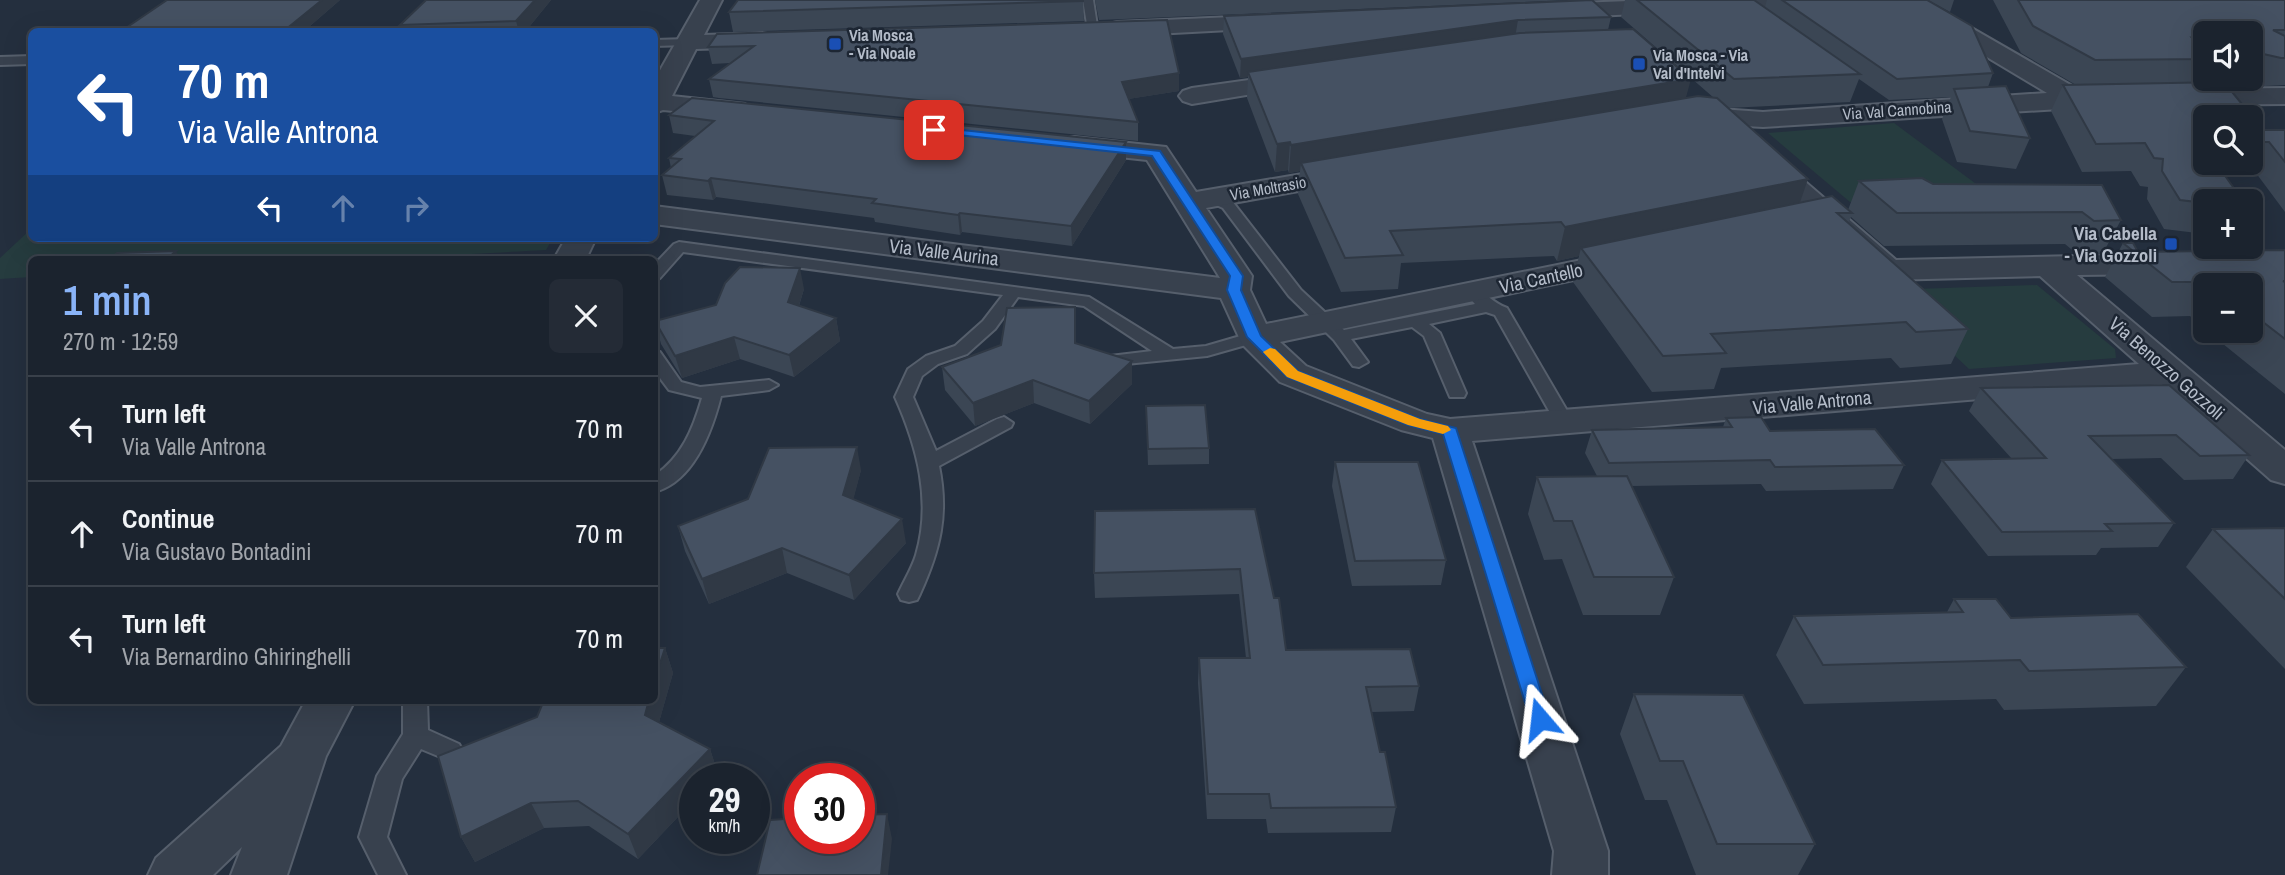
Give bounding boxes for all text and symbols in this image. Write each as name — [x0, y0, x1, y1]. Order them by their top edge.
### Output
map controls — [2193, 21, 2263, 343]
button: sound — [2193, 21, 2263, 91]
place label: Via Mosca - Via Noale — [849, 24, 916, 64]
marker: Via Mosca - Via Noale — [827, 36, 843, 52]
place label: Via Mosca - Via Val d'Intelvi — [1653, 44, 1749, 84]
text: 70 m — [178, 47, 270, 113]
icon: left — [63, 56, 154, 147]
marker: Via Mosca - Via Val d'Intelvi — [1631, 56, 1647, 72]
street label: Via Val Cannobina — [1842, 95, 1953, 125]
pin — [904, 100, 964, 160]
button: search — [2193, 105, 2263, 175]
text: Via Valle Antrona — [178, 110, 378, 153]
icon: arrive — [915, 111, 953, 149]
street label: Via Moltrasio — [1228, 170, 1308, 206]
icon: left — [251, 189, 289, 227]
icon: ahead — [324, 189, 362, 227]
icon: right — [397, 189, 435, 227]
button: + — [2193, 189, 2263, 259]
place label: Via Cabella - Via Gozzoli — [2065, 220, 2157, 268]
street label: Via Valle Aurina — [888, 232, 1001, 272]
marker: Via Cabella - Via Gozzoli — [2163, 236, 2179, 252]
street label: Via Cantello — [1497, 256, 1585, 300]
text: 1 min — [63, 272, 152, 328]
button: − — [2193, 273, 2263, 343]
button: close — [549, 279, 623, 353]
street label: Via Benozzo Gozzoli — [2104, 311, 2230, 425]
text: 270 m · 12:59 — [63, 326, 178, 357]
street label: Via Valle Antrona — [1752, 384, 1873, 420]
text: Turn left — [122, 396, 206, 431]
icon: left — [63, 410, 101, 448]
text: 70 m — [576, 411, 623, 446]
text: Via Valle Antrona — [122, 431, 266, 462]
text: Continue — [122, 501, 214, 536]
icon: ahead — [63, 515, 101, 553]
text: 70 m — [576, 516, 623, 551]
text: Via Gustavo Bontadini — [122, 536, 311, 567]
text: Turn left — [122, 606, 206, 641]
icon: left — [63, 620, 101, 658]
text: 70 m — [576, 621, 623, 656]
text: Via Bernardino Ghiringhelli — [122, 641, 351, 672]
position arrow — [1503, 682, 1577, 756]
speed limit sign: 30 — [784, 763, 875, 854]
text: 29 — [709, 776, 740, 823]
text: km/h — [709, 813, 741, 838]

